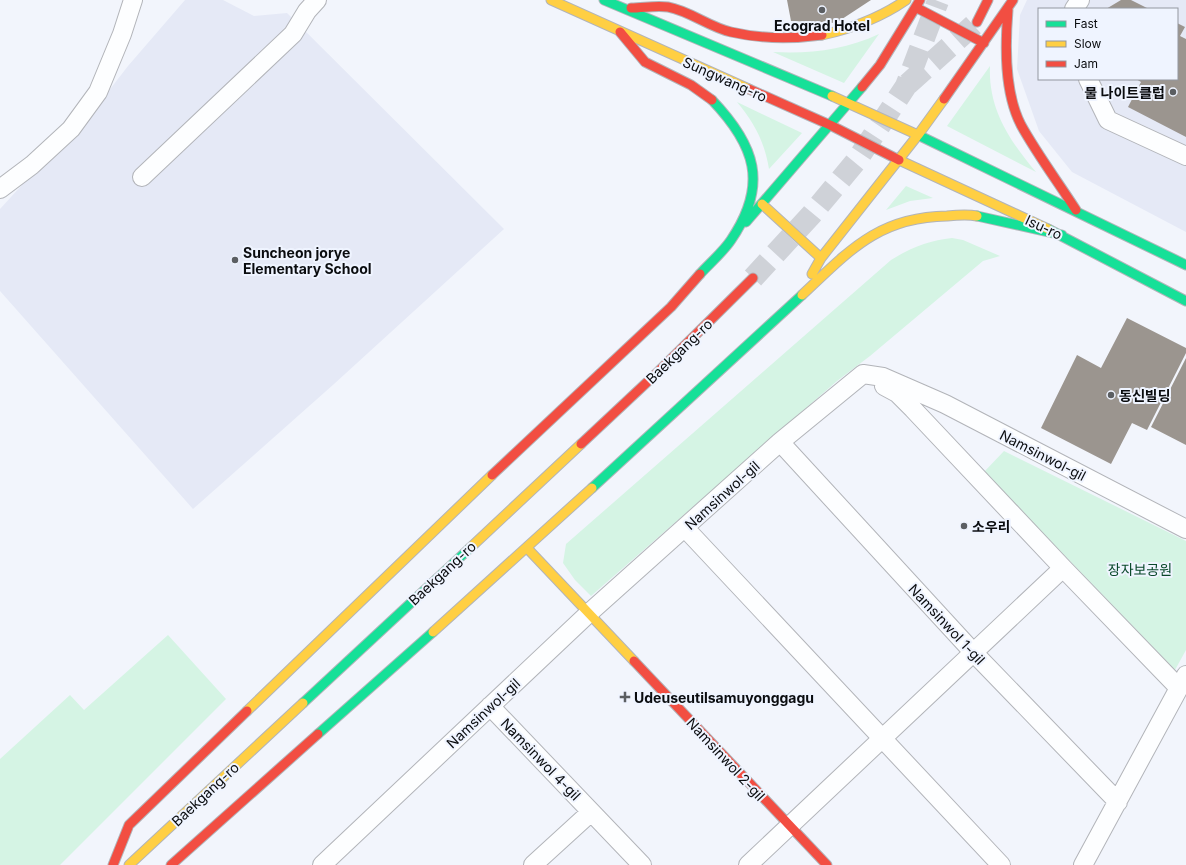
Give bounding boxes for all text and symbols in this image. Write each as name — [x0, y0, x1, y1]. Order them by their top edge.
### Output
marker: Ecograd Hotel — [817, 5, 827, 15]
legend — [1038, 8, 1178, 80]
text: Fast — [1074, 16, 1098, 31]
place label: Ecograd Hotel — [774, 17, 870, 34]
text: Slow — [1074, 36, 1102, 51]
street label: Sungwang-ro — [680, 53, 770, 105]
text: Jam — [1074, 56, 1098, 71]
place label: 물 나이트클럽 — [1084, 84, 1165, 101]
marker: 물 나이트클럽 — [1168, 87, 1178, 97]
street label: Isu-ro — [1023, 211, 1065, 243]
place label: Suncheon jorye Elementary School — [243, 244, 372, 277]
marker: Suncheon jorye Elementary School — [230, 255, 240, 265]
street label: Baekgang-ro — [642, 315, 716, 387]
place label: 동신빌딩 — [1119, 387, 1171, 404]
marker: 동신빌딩 — [1106, 390, 1116, 400]
street label: Namsinwol-gil — [997, 426, 1089, 484]
street label: Namsinwol-gil — [681, 457, 763, 533]
place label: 소우리 — [972, 518, 1011, 535]
marker: 소우리 — [959, 521, 969, 531]
street label: Baekgang-ro — [405, 538, 479, 608]
park label: 장자보공원 — [1108, 561, 1172, 578]
street label: Namsinwol 1-gil — [905, 580, 989, 668]
street label: Namsinwol-gil — [443, 675, 523, 751]
place label: Udeuseutilsamuyonggagu — [634, 689, 814, 706]
marker: Udeuseutilsamuyonggagu — [619, 691, 631, 703]
street label: Namsinwol 4-gil — [498, 714, 584, 804]
street label: Namsinwol 2-gil — [683, 714, 769, 804]
street label: Baekgang-ro — [168, 759, 242, 829]

